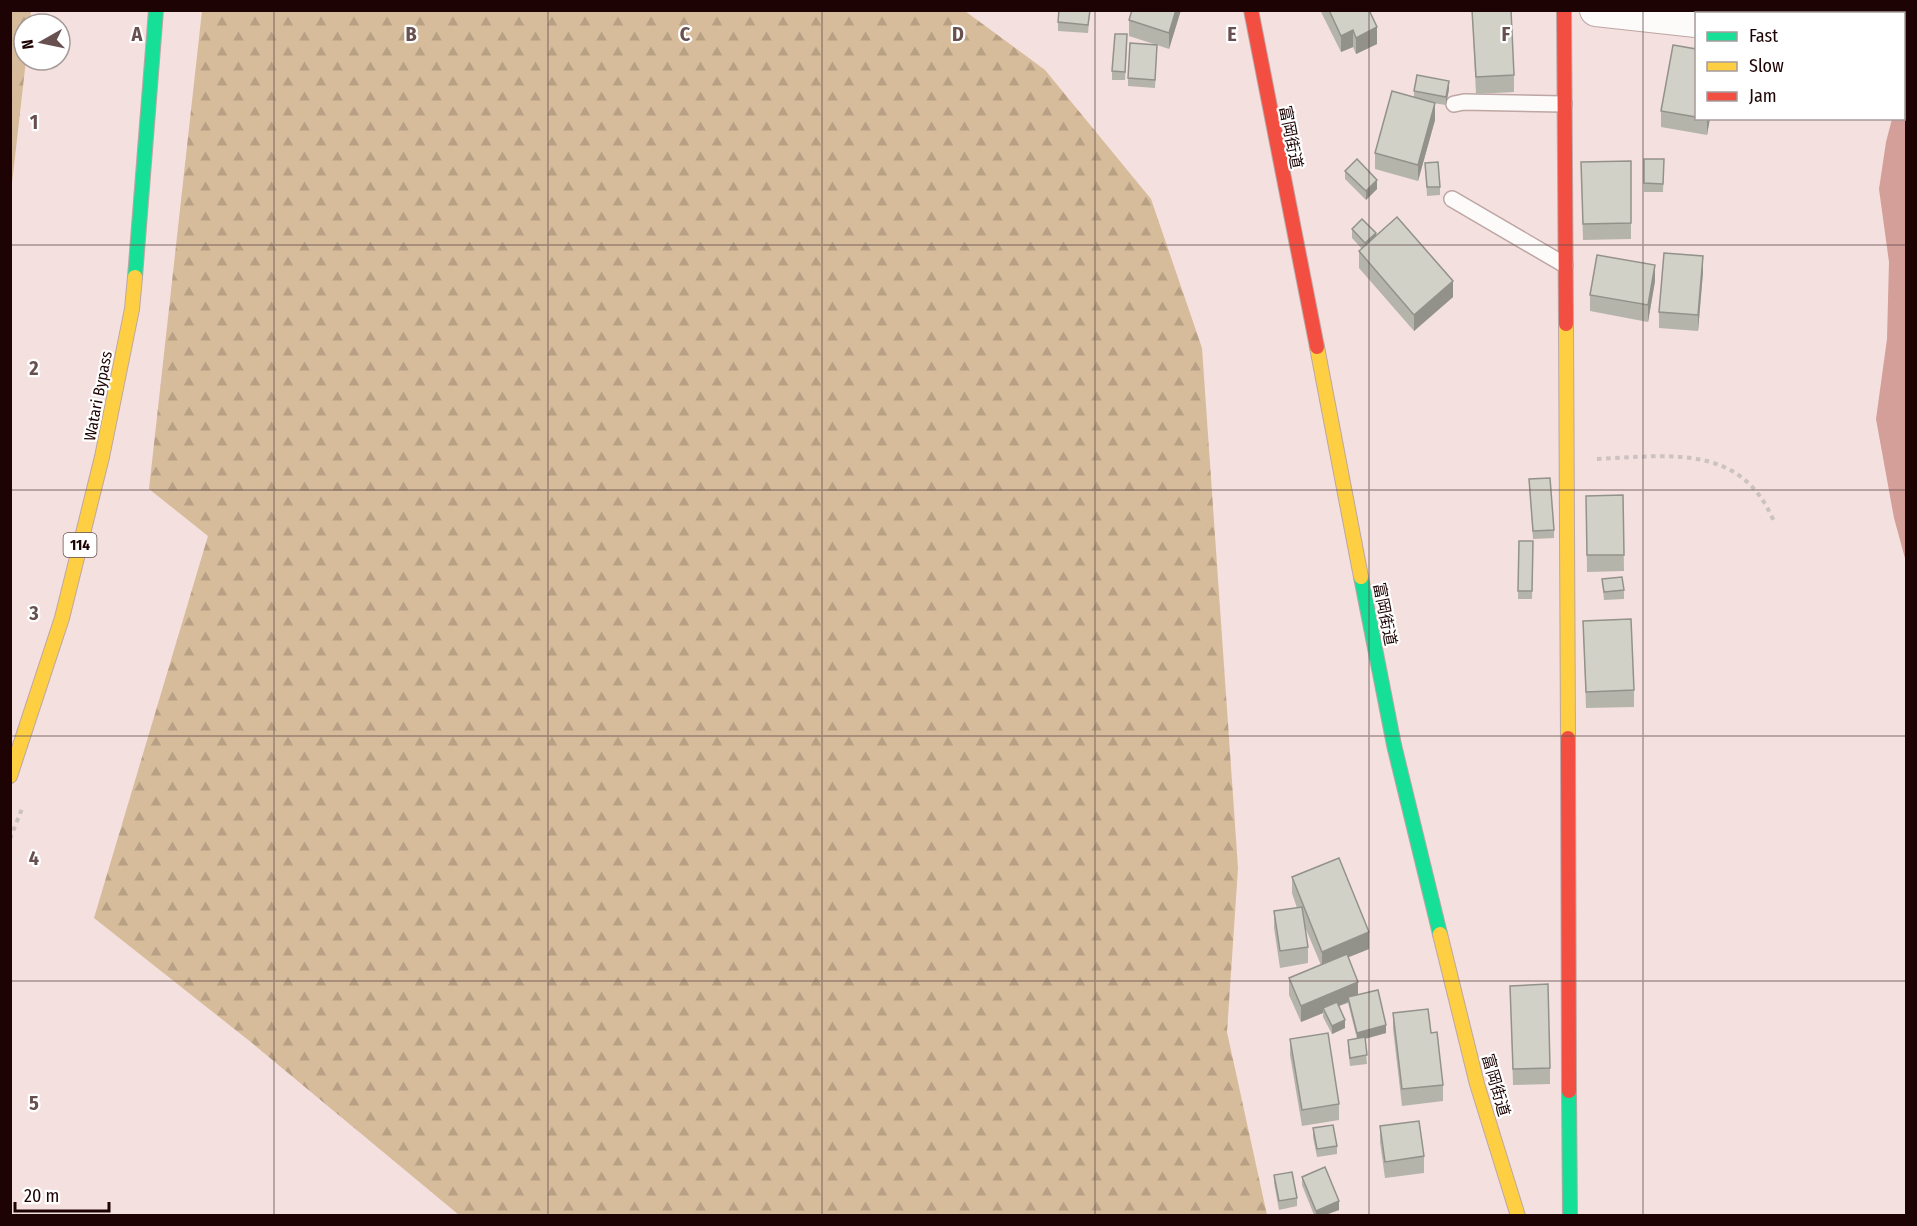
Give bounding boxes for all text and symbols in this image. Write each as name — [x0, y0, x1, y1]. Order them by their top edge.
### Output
north arrow — [12, 12, 72, 72]
legend — [1695, 12, 1905, 120]
text: A — [131, 22, 144, 46]
text: B — [405, 22, 417, 46]
text: C — [680, 22, 691, 46]
text: D — [952, 22, 964, 46]
text: E — [1227, 22, 1237, 46]
text: F — [1502, 22, 1511, 46]
text: Fast — [1749, 25, 1778, 47]
text: N — [18, 38, 38, 50]
text: Slow — [1749, 55, 1784, 77]
text: Jam — [1749, 85, 1777, 107]
street label: 富岡街道 — [1276, 104, 1306, 170]
text: 1 — [30, 110, 38, 134]
street label: Watari Bypass — [80, 349, 116, 443]
text: 2 — [28, 356, 39, 380]
road number: 114 — [64, 533, 97, 557]
street label: 富岡街道 — [1370, 581, 1400, 647]
text: 3 — [28, 601, 39, 625]
text: 4 — [29, 846, 39, 870]
street label: 富岡街道 — [1478, 1052, 1514, 1118]
text: 5 — [29, 1091, 39, 1115]
scale bar — [15, 1175, 110, 1213]
text: 20 m — [24, 1185, 59, 1207]

